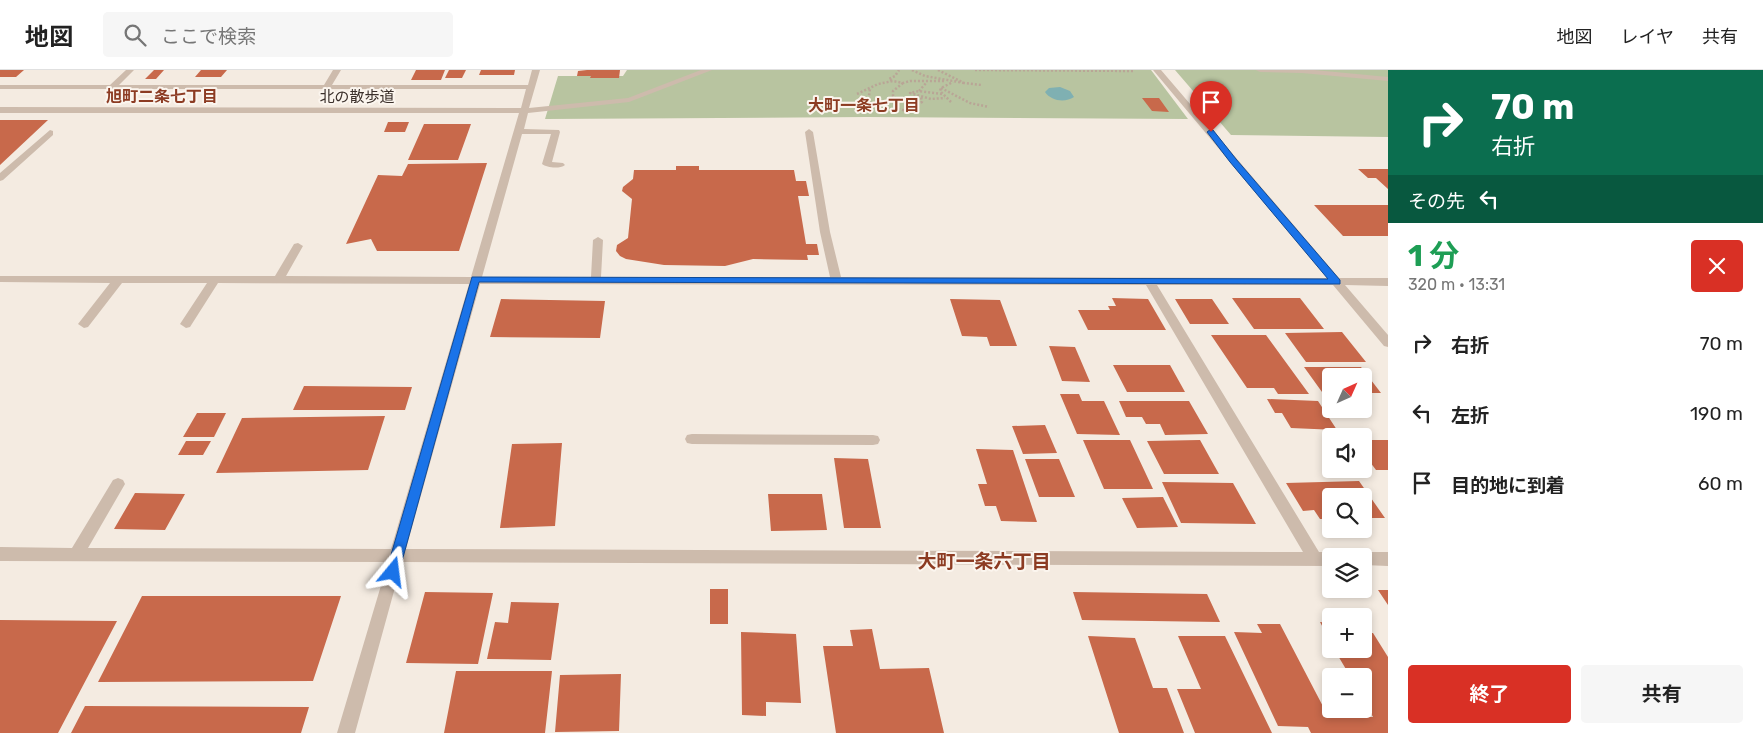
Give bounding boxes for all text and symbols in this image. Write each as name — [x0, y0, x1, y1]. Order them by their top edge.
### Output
search box — [103, 12, 453, 57]
icon: search — [121, 21, 149, 49]
text: 地図 — [25, 23, 73, 51]
text: ここで検索 — [161, 25, 256, 48]
text: 地図 — [1557, 26, 1593, 48]
text: レイヤ — [1621, 26, 1674, 48]
text: 共有 — [1702, 26, 1738, 48]
pin — [1190, 81, 1232, 132]
text: 70 m — [1491, 86, 1574, 128]
district label: 旭町二条七丁目 — [106, 87, 218, 106]
street label: 北の散歩道 — [319, 88, 395, 106]
icon: arrive — [1197, 88, 1225, 116]
icon: right — [1408, 90, 1473, 155]
district label: 大町一条七丁目 — [808, 96, 920, 115]
text: 右折 — [1491, 133, 1535, 160]
icon: left — [1475, 185, 1503, 213]
text: その先 — [1408, 190, 1465, 213]
text: 1 分 — [1408, 238, 1459, 274]
button: close — [1691, 240, 1743, 292]
text: 320 m · 13:31 — [1408, 275, 1505, 294]
icon: right — [1408, 329, 1436, 357]
text: 70 m — [1700, 332, 1743, 355]
text: 右折 — [1451, 334, 1489, 357]
north arrow — [1322, 368, 1372, 418]
map controls — [1322, 368, 1372, 718]
icon: left — [1408, 399, 1436, 427]
text: 190 m — [1690, 402, 1743, 425]
text: 左折 — [1451, 404, 1489, 427]
button: sound — [1322, 428, 1372, 478]
icon: arrive — [1408, 469, 1436, 497]
text: 60 m — [1698, 472, 1743, 495]
text: 目的地に到着 — [1451, 474, 1565, 497]
button: search — [1322, 488, 1372, 538]
position arrow — [366, 545, 418, 597]
button: layers — [1322, 548, 1372, 598]
district label: 大町一条六丁目 — [917, 550, 1051, 573]
button: + — [1322, 608, 1372, 658]
button: 終了 — [1408, 665, 1571, 723]
button: 共有 — [1581, 665, 1743, 723]
button: − — [1322, 668, 1372, 718]

